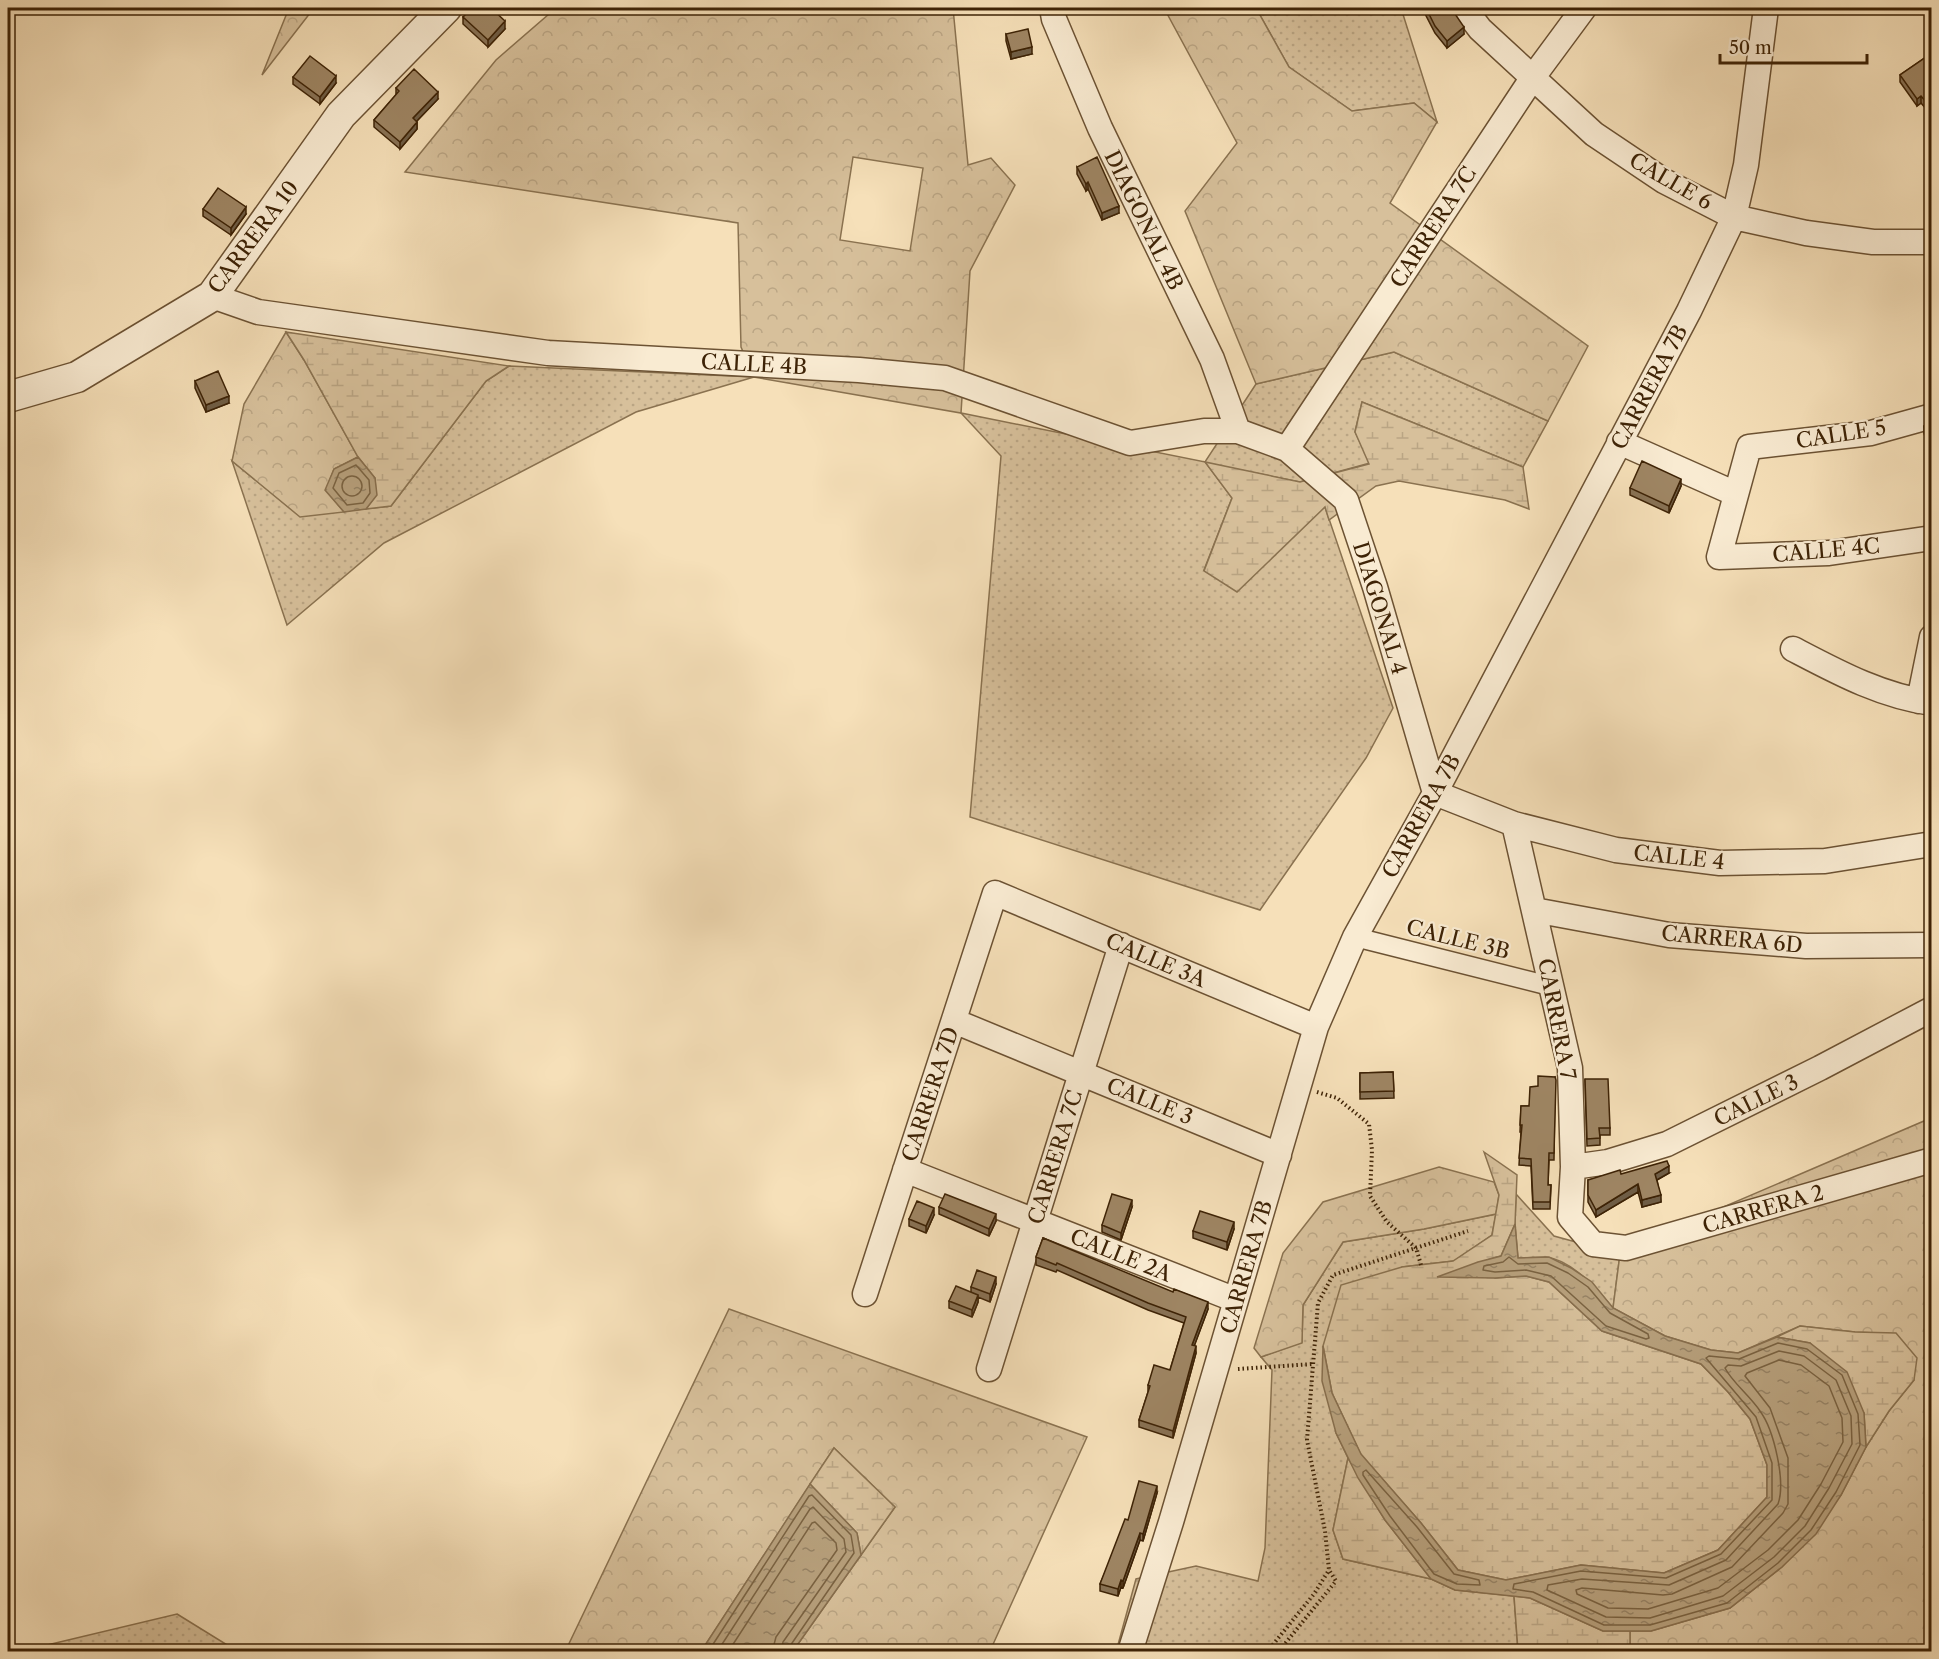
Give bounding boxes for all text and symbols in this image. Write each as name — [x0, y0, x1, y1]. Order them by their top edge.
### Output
scale bar — [1720, 27, 1867, 65]
text: 50 m — [1729, 37, 1772, 59]
street label: DIAGONAL 4B — [1099, 146, 1189, 294]
street label: CALLE 6 — [1625, 147, 1717, 215]
street label: CARRERA 7C — [1385, 162, 1481, 292]
street label: CARRERA 10 — [202, 176, 304, 298]
street label: CARRERA 7B — [1606, 320, 1692, 454]
street label: CALLE 4B — [700, 349, 808, 379]
street label: CALLE 5 — [1794, 415, 1888, 453]
street label: CALLE 4C — [1771, 533, 1881, 567]
street label: DIAGONAL 4 — [1348, 539, 1412, 677]
street label: CARRERA 7B — [1377, 750, 1465, 882]
street label: CALLE 4 — [1632, 840, 1726, 874]
street label: CALLE 3B — [1404, 914, 1512, 964]
street label: CARRERA 6D — [1660, 920, 1804, 958]
street label: CALLE 3A — [1102, 928, 1210, 992]
street label: CARRERA 7 — [1533, 956, 1581, 1082]
street label: CARRERA 7D — [896, 1024, 964, 1164]
street label: CALLE 3 — [1710, 1069, 1802, 1131]
street label: CALLE 3 — [1103, 1072, 1197, 1130]
street label: CARRERA 7C — [1023, 1087, 1087, 1227]
street label: CARRERA 2 — [1700, 1180, 1826, 1238]
street label: CARRERA 7B — [1215, 1197, 1277, 1337]
street label: CALLE 2A — [1067, 1223, 1176, 1287]

